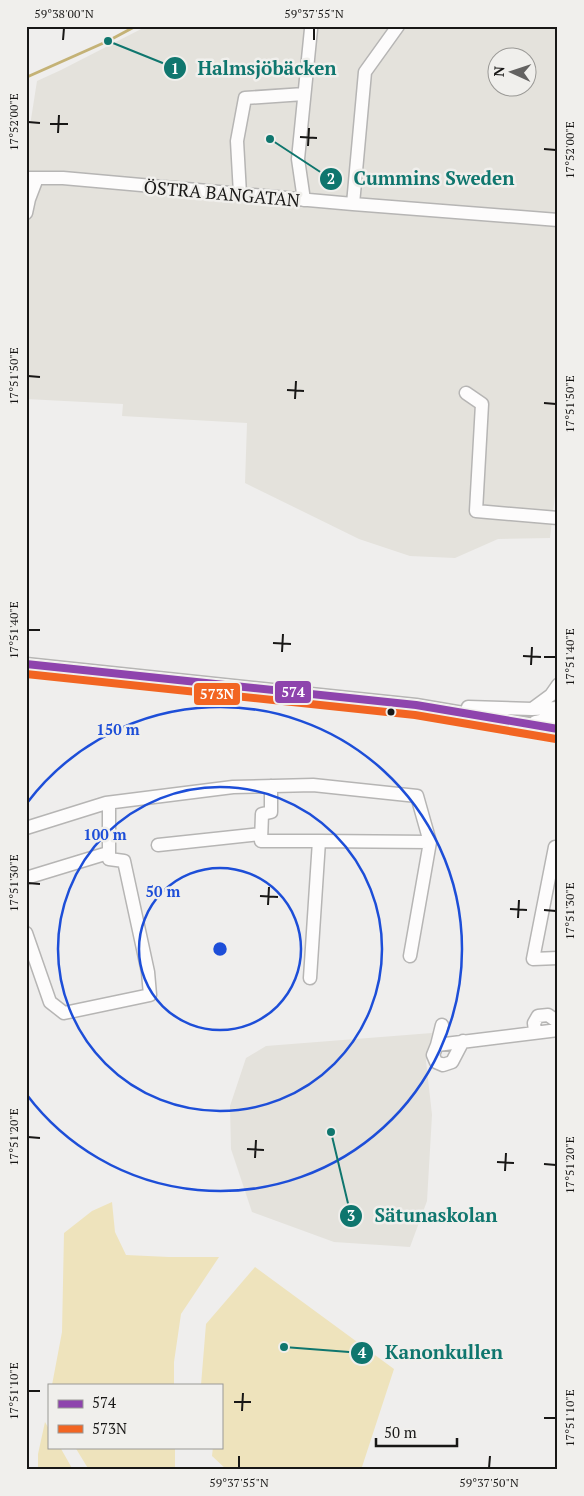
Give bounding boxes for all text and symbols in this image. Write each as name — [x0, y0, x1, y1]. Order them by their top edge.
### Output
text: 59°38'00"N — [34, 6, 94, 21]
text: 59°37'55"N — [284, 6, 344, 21]
north arrow — [486, 48, 536, 98]
callout: Halmsjöbäcken — [162, 51, 346, 85]
text: Halmsjöbäcken — [197, 55, 337, 80]
text: 1 — [171, 58, 179, 78]
text: N — [489, 65, 508, 77]
text: 17°52'00"E — [6, 93, 21, 151]
text: 17°52'00"E — [562, 121, 577, 179]
callout: Cummins Sweden — [318, 162, 524, 196]
text: Cummins Sweden — [354, 165, 515, 190]
text: 2 — [327, 168, 335, 188]
street label: ÖSTRA BANGATAN — [143, 174, 301, 212]
text: 17°51'50"E — [6, 347, 21, 405]
text: 17°51'50"E — [562, 375, 577, 433]
text: 17°51'40"E — [6, 601, 21, 659]
text: 17°51'40"E — [562, 628, 577, 686]
line badge: 574 — [274, 680, 312, 704]
line badge: 573N — [193, 682, 241, 706]
text: 574 — [281, 682, 305, 701]
text: 573N — [200, 684, 235, 703]
unlabelled marker — [386, 707, 396, 717]
text: 150 m — [96, 719, 140, 739]
text: 100 m — [83, 824, 127, 844]
text: 17°51'30"E — [6, 854, 21, 912]
text: 50 m — [146, 881, 181, 901]
text: 17°51'30"E — [562, 882, 577, 940]
centre of rings — [211, 940, 229, 958]
text: 17°51'20"E — [6, 1108, 21, 1166]
text: 17°51'20"E — [562, 1136, 577, 1194]
callout: Sätunaskolan — [339, 1199, 507, 1233]
text: Sätunaskolan — [374, 1202, 498, 1227]
text: 3 — [347, 1205, 355, 1225]
callout: Kanonkullen — [350, 1336, 513, 1370]
text: Kanonkullen — [385, 1339, 504, 1364]
text: 4 — [358, 1342, 367, 1362]
text: 17°51'10"E — [6, 1362, 21, 1420]
legend — [48, 1384, 222, 1448]
text: 17°51'10"E — [562, 1389, 577, 1447]
text: 574 — [92, 1392, 116, 1412]
scale bar — [376, 1416, 458, 1448]
text: 573N — [92, 1418, 127, 1438]
text: 50 m — [384, 1422, 417, 1442]
text: 59°37'55"N — [209, 1475, 269, 1490]
text: 59°37'50"N — [459, 1475, 519, 1490]

